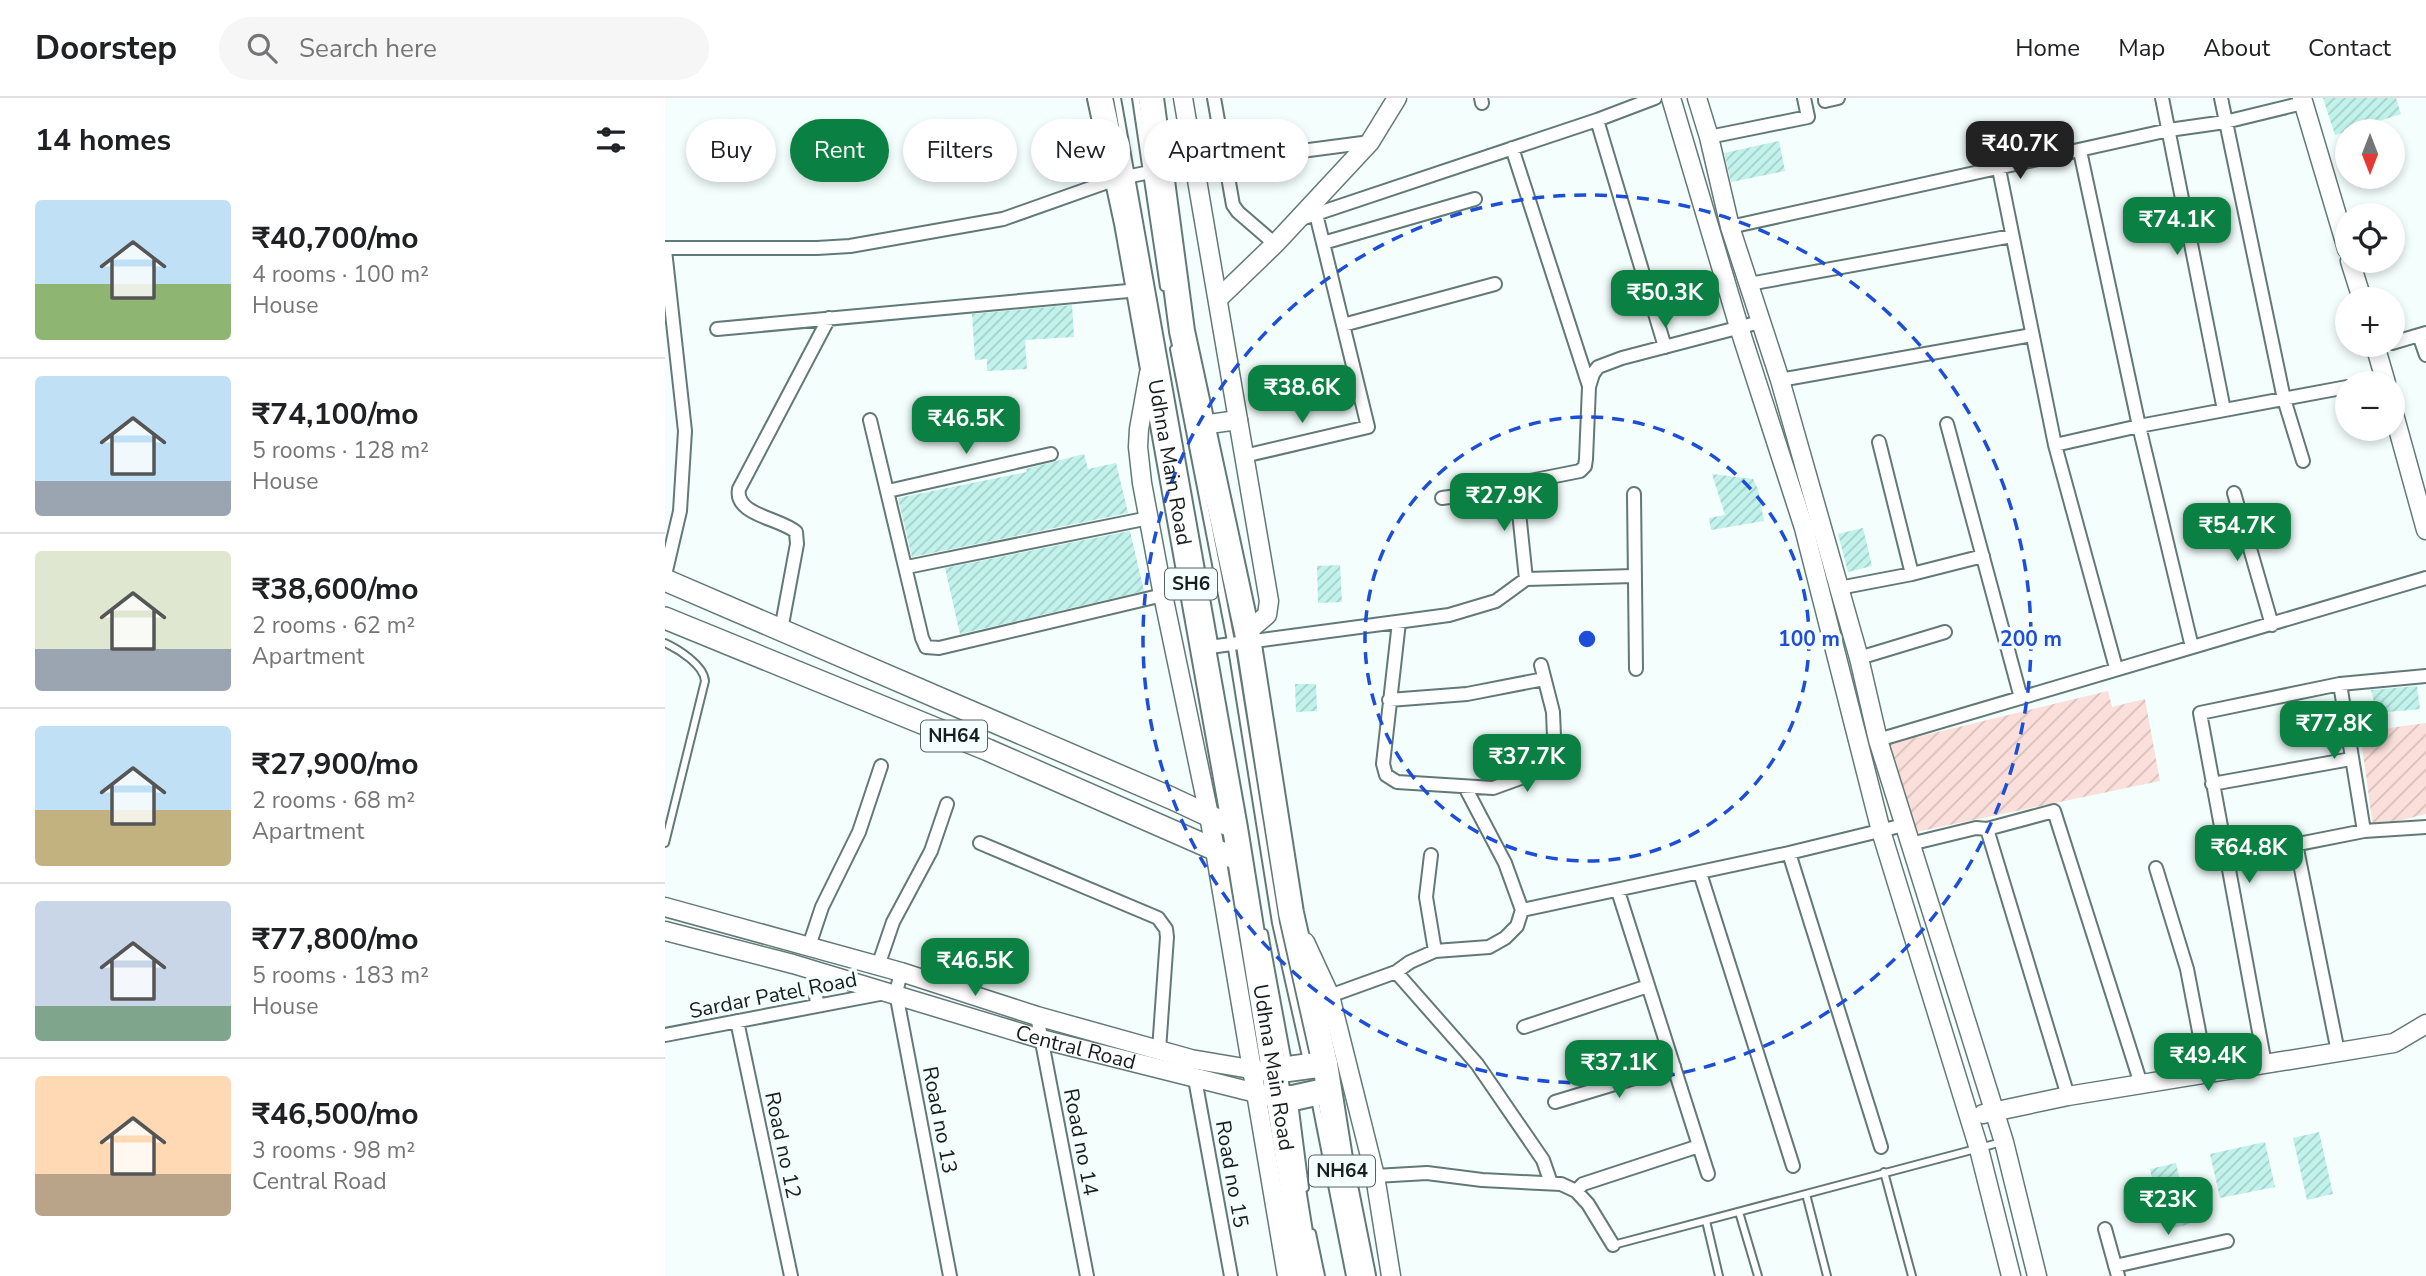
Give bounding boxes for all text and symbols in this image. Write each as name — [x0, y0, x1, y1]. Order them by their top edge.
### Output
search box — [219, 17, 709, 80]
text: Doorstep — [35, 26, 177, 71]
icon: search — [243, 29, 281, 67]
text: Search here — [299, 31, 437, 66]
text: Home — [2015, 32, 2080, 64]
text: Map — [2118, 32, 2165, 64]
text: About — [2203, 32, 2270, 64]
text: Contact — [2308, 32, 2391, 64]
chip: Buy — [686, 119, 776, 182]
chip: Rent — [790, 119, 889, 182]
chip: Filters — [903, 119, 1017, 182]
chip: New — [1031, 119, 1130, 182]
chip: Apartment — [1144, 119, 1309, 182]
north arrow — [2335, 119, 2405, 189]
map controls — [2335, 119, 2405, 441]
text: 14 homes — [35, 120, 171, 161]
icon: filters — [592, 121, 630, 159]
pin: ₹40.7K — [1963, 122, 2077, 181]
text: ₹40.7K — [1982, 128, 2058, 159]
pin: ₹74.1K — [2120, 198, 2234, 257]
button: locate — [2335, 203, 2405, 273]
text: ₹74.1K — [2139, 204, 2215, 235]
text: ₹40,700/mo — [252, 218, 419, 259]
icon: home — [91, 228, 175, 312]
text: 4 rooms · 100 m² — [252, 259, 429, 290]
pin: ₹50.3K — [1608, 271, 1722, 330]
text: ₹50.3K — [1627, 277, 1703, 308]
button: + — [2335, 287, 2405, 357]
text: House — [252, 290, 319, 321]
pin: ₹38.6K — [1245, 366, 1359, 425]
button: − — [2335, 371, 2405, 441]
text: ₹38.6K — [1264, 372, 1340, 403]
street label: Udhna Main Road — [1141, 377, 1198, 548]
text: ₹74,100/mo — [252, 394, 419, 435]
pin: ₹46.5K — [909, 396, 1023, 456]
text: ₹46.5K — [928, 403, 1004, 434]
icon: home — [91, 404, 175, 488]
text: 5 rooms · 128 m² — [252, 435, 429, 466]
text: House — [252, 466, 319, 497]
pin: ₹27.9K — [1447, 474, 1561, 533]
text: ₹27.9K — [1466, 480, 1542, 511]
pin: ₹54.7K — [2180, 504, 2294, 563]
text: ₹54.7K — [2199, 510, 2275, 541]
text: ₹38,600/mo — [252, 569, 419, 610]
road number: SH6 — [1165, 569, 1217, 600]
icon: home — [91, 579, 175, 663]
text: 2 rooms · 62 m² — [252, 610, 415, 641]
text: 100 m — [1778, 625, 1840, 653]
text: 200 m — [2000, 625, 2062, 653]
centre of rings — [1575, 627, 1599, 651]
text: Apartment — [252, 641, 364, 672]
pin: ₹77.8K — [2277, 702, 2391, 761]
text: ₹77.8K — [2296, 708, 2372, 739]
road number: NH64 — [921, 720, 987, 751]
pin: ₹37.7K — [1470, 734, 1584, 794]
text: ₹37.7K — [1489, 741, 1565, 772]
text: ₹27,900/mo — [252, 744, 419, 785]
icon: home — [91, 754, 175, 838]
text: 2 rooms · 68 m² — [252, 785, 415, 816]
text: Apartment — [252, 816, 364, 847]
pin: ₹64.8K — [2192, 826, 2306, 885]
text: ₹64.8K — [2211, 832, 2287, 863]
text: ₹77,800/mo — [252, 919, 419, 960]
icon: home — [91, 929, 175, 1013]
pin: ₹46.5K — [918, 939, 1032, 998]
text: ₹46.5K — [937, 945, 1013, 976]
text: 5 rooms · 183 m² — [252, 960, 429, 991]
street label: Sardar Patel Road — [687, 965, 859, 1025]
street label: Udhna Main Road — [1246, 982, 1301, 1153]
text: House — [252, 991, 319, 1022]
street label: Central Road — [1012, 1018, 1139, 1076]
pin: ₹49.4K — [2151, 1034, 2265, 1093]
pin: ₹37.1K — [1562, 1040, 1676, 1100]
text: ₹49.4K — [2170, 1040, 2246, 1071]
text: ₹37.1K — [1581, 1047, 1657, 1078]
street label: Road no 13 — [916, 1064, 964, 1176]
street label: Road no 14 — [1057, 1086, 1105, 1198]
street label: Road no 12 — [758, 1089, 808, 1201]
text: ₹46,500/mo — [252, 1094, 419, 1135]
icon: home — [91, 1104, 175, 1188]
street label: Road no 15 — [1209, 1118, 1255, 1230]
text: 3 rooms · 98 m² — [252, 1135, 415, 1166]
road number: NH64 — [1309, 1156, 1375, 1186]
text: Central Road — [252, 1166, 387, 1197]
pin: ₹23K — [2127, 1178, 2209, 1237]
text: ₹23K — [2140, 1184, 2196, 1215]

